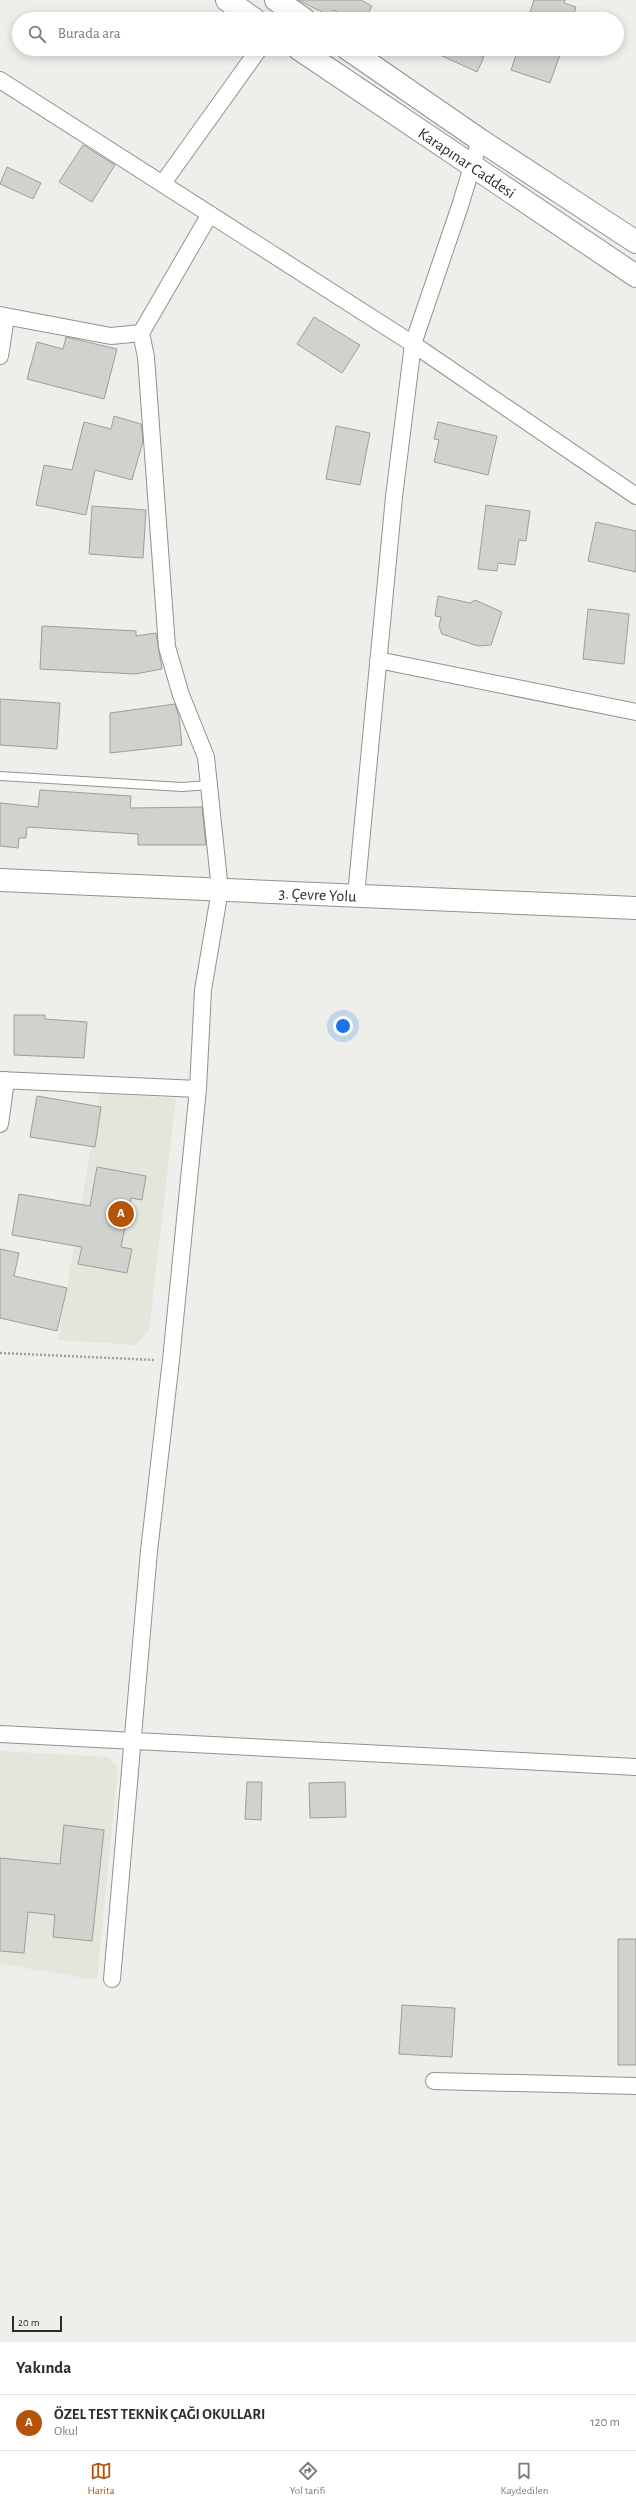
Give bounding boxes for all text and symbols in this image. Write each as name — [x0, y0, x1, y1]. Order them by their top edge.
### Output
search box — [12, 12, 624, 56]
icon: search — [26, 23, 48, 45]
text: Burada ara — [58, 26, 121, 41]
street label: Karapınar Caddesi — [415, 125, 518, 201]
street label: 3. Çevre Yolu — [278, 885, 357, 905]
your location — [333, 1016, 353, 1036]
pin: A — [108, 1199, 134, 1229]
scale bar — [12, 2314, 62, 2333]
text: 20 m — [18, 2317, 39, 2328]
text: Yakında — [16, 2359, 72, 2376]
text: ÖZEL TEST TEKNİK ÇAĞI OKULLARI — [54, 2407, 266, 2422]
text: A — [25, 2416, 33, 2429]
text: 120 m — [590, 2416, 620, 2429]
text: Okul — [54, 2425, 78, 2438]
tab: Harita — [88, 2460, 115, 2497]
tab: Yol tarifi — [290, 2460, 325, 2497]
tab: Kaydedilen — [500, 2460, 548, 2497]

